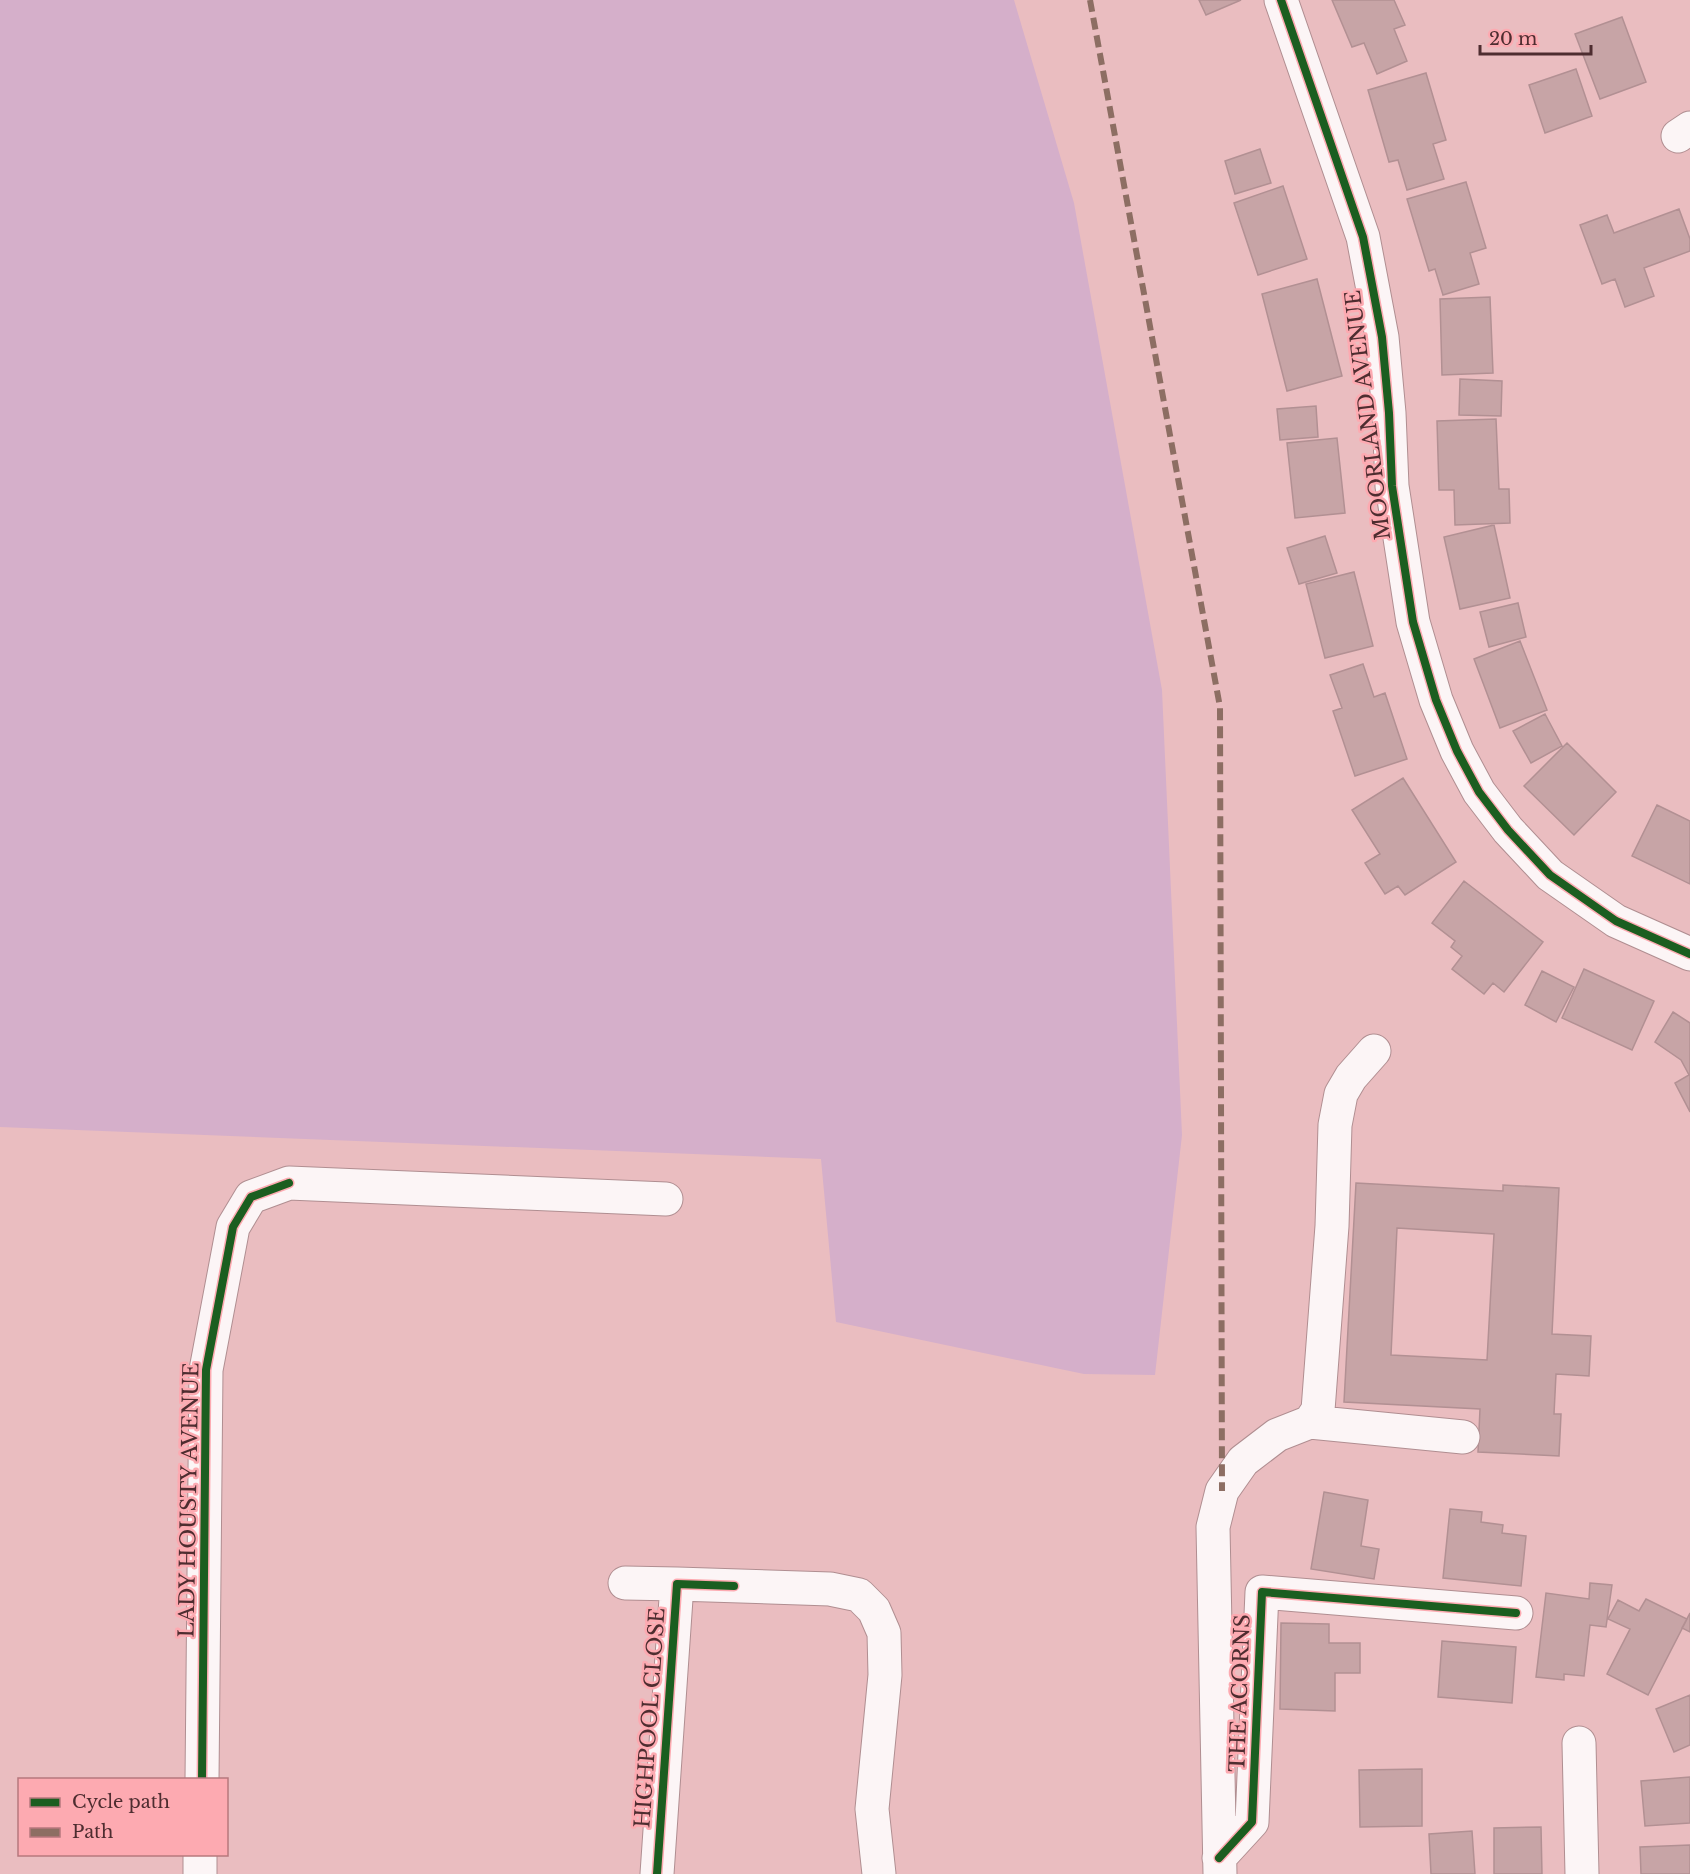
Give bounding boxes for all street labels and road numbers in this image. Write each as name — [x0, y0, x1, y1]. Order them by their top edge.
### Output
street label: MOORLAND AVENUE — [1340, 289, 1396, 541]
street label: LADY HOUSTY AVENUE — [174, 1362, 204, 1638]
street label: HIGHPOOL CLOSE — [629, 1607, 671, 1829]
street label: THE ACORNS — [1224, 1614, 1256, 1772]

